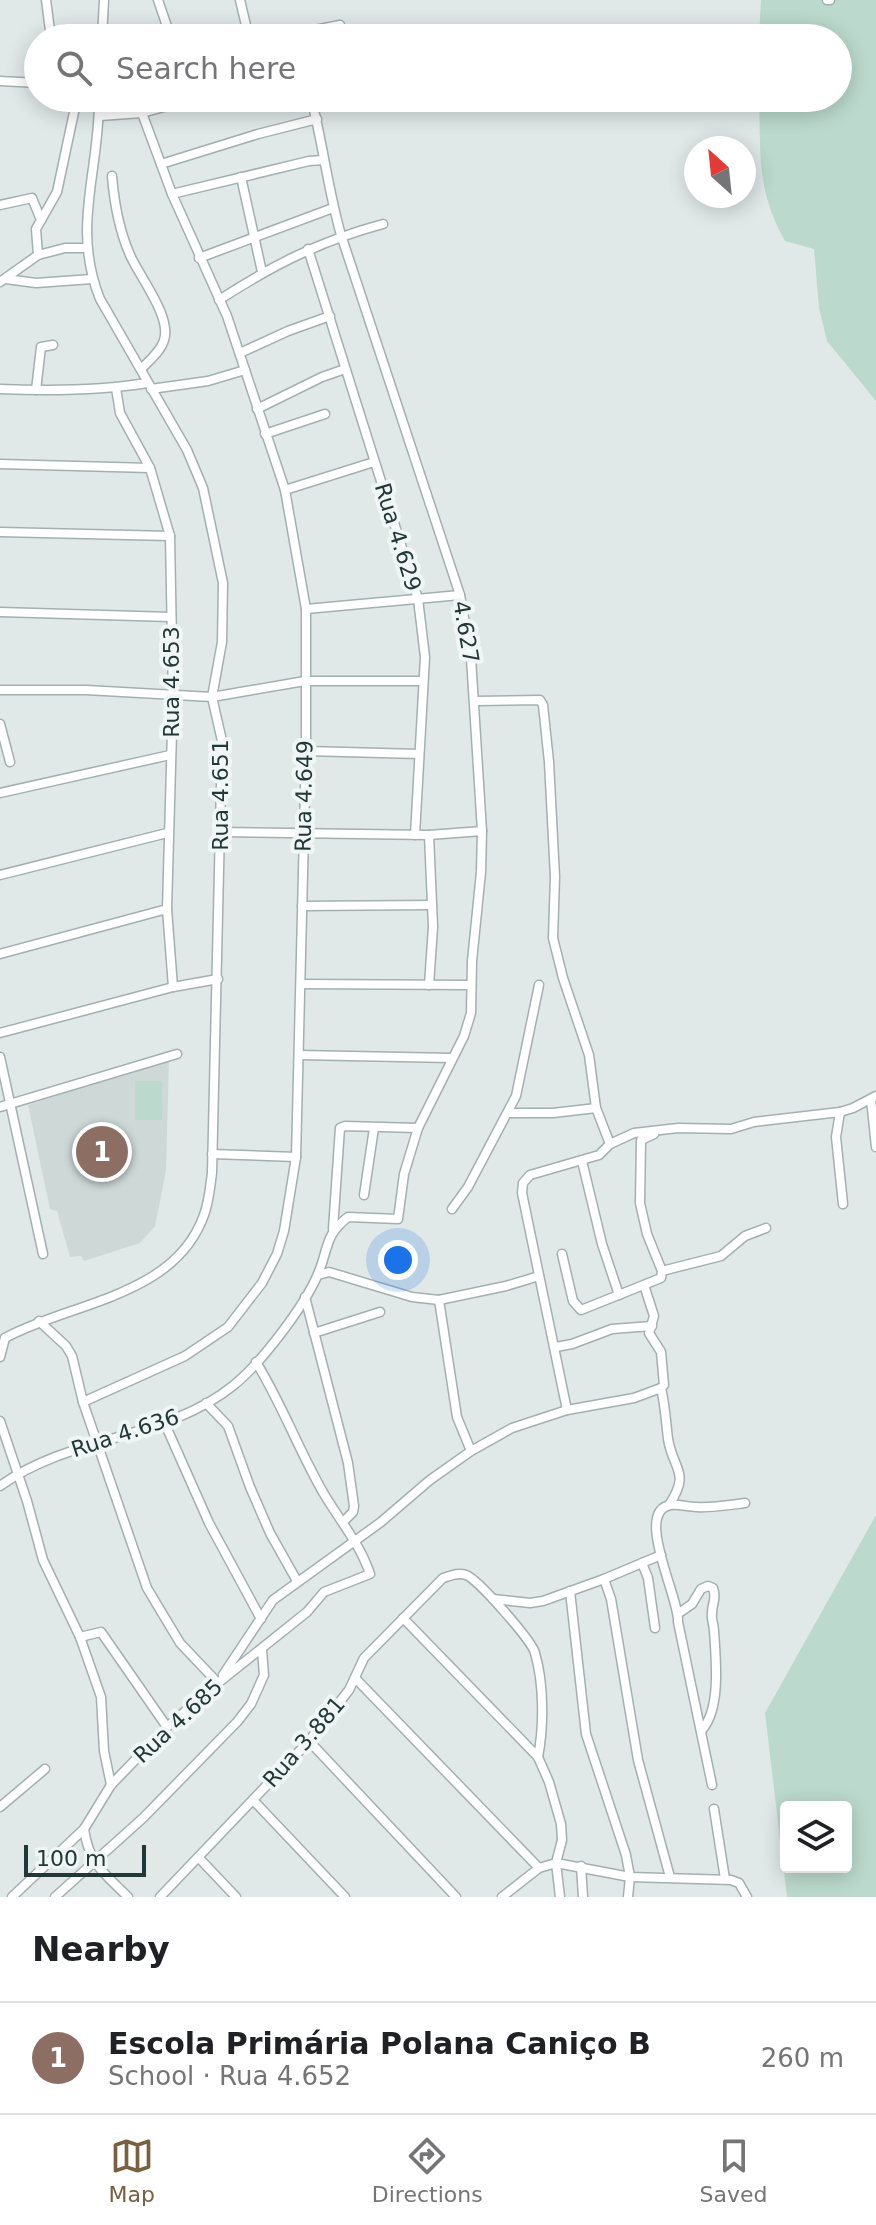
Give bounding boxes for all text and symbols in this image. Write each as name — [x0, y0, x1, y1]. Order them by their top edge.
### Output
search box — [24, 24, 852, 112]
icon: search — [52, 46, 96, 90]
text: Search here — [116, 51, 296, 86]
north arrow — [684, 136, 756, 208]
street label: Rua 4.629 — [370, 480, 426, 594]
street label: 4.627 — [448, 599, 484, 665]
street label: Rua 4.653 — [159, 626, 184, 738]
street label: Rua 4.651 — [208, 739, 233, 851]
street label: Rua 4.649 — [291, 740, 317, 852]
pin: 1 — [76, 1122, 128, 1182]
your location — [378, 1240, 418, 1280]
street label: Rua 4.636 — [68, 1404, 182, 1462]
street label: Rua 4.685 — [129, 1674, 227, 1768]
street label: Rua 3.881 — [258, 1692, 350, 1792]
map controls — [780, 1801, 852, 1873]
button: layers — [780, 1801, 852, 1873]
scale bar — [24, 1841, 146, 1877]
text: 100 m — [36, 1846, 106, 1871]
text: Nearby — [32, 1929, 170, 1969]
text: Escola Primária Polana Caniço B — [108, 2026, 651, 2061]
text: 1 — [49, 2043, 67, 2073]
text: 260 m — [761, 2043, 844, 2073]
text: School · Rua 4.652 — [108, 2061, 351, 2091]
tab: Map — [108, 2134, 155, 2207]
tab: Directions — [372, 2134, 483, 2207]
tab: Saved — [700, 2134, 768, 2207]

